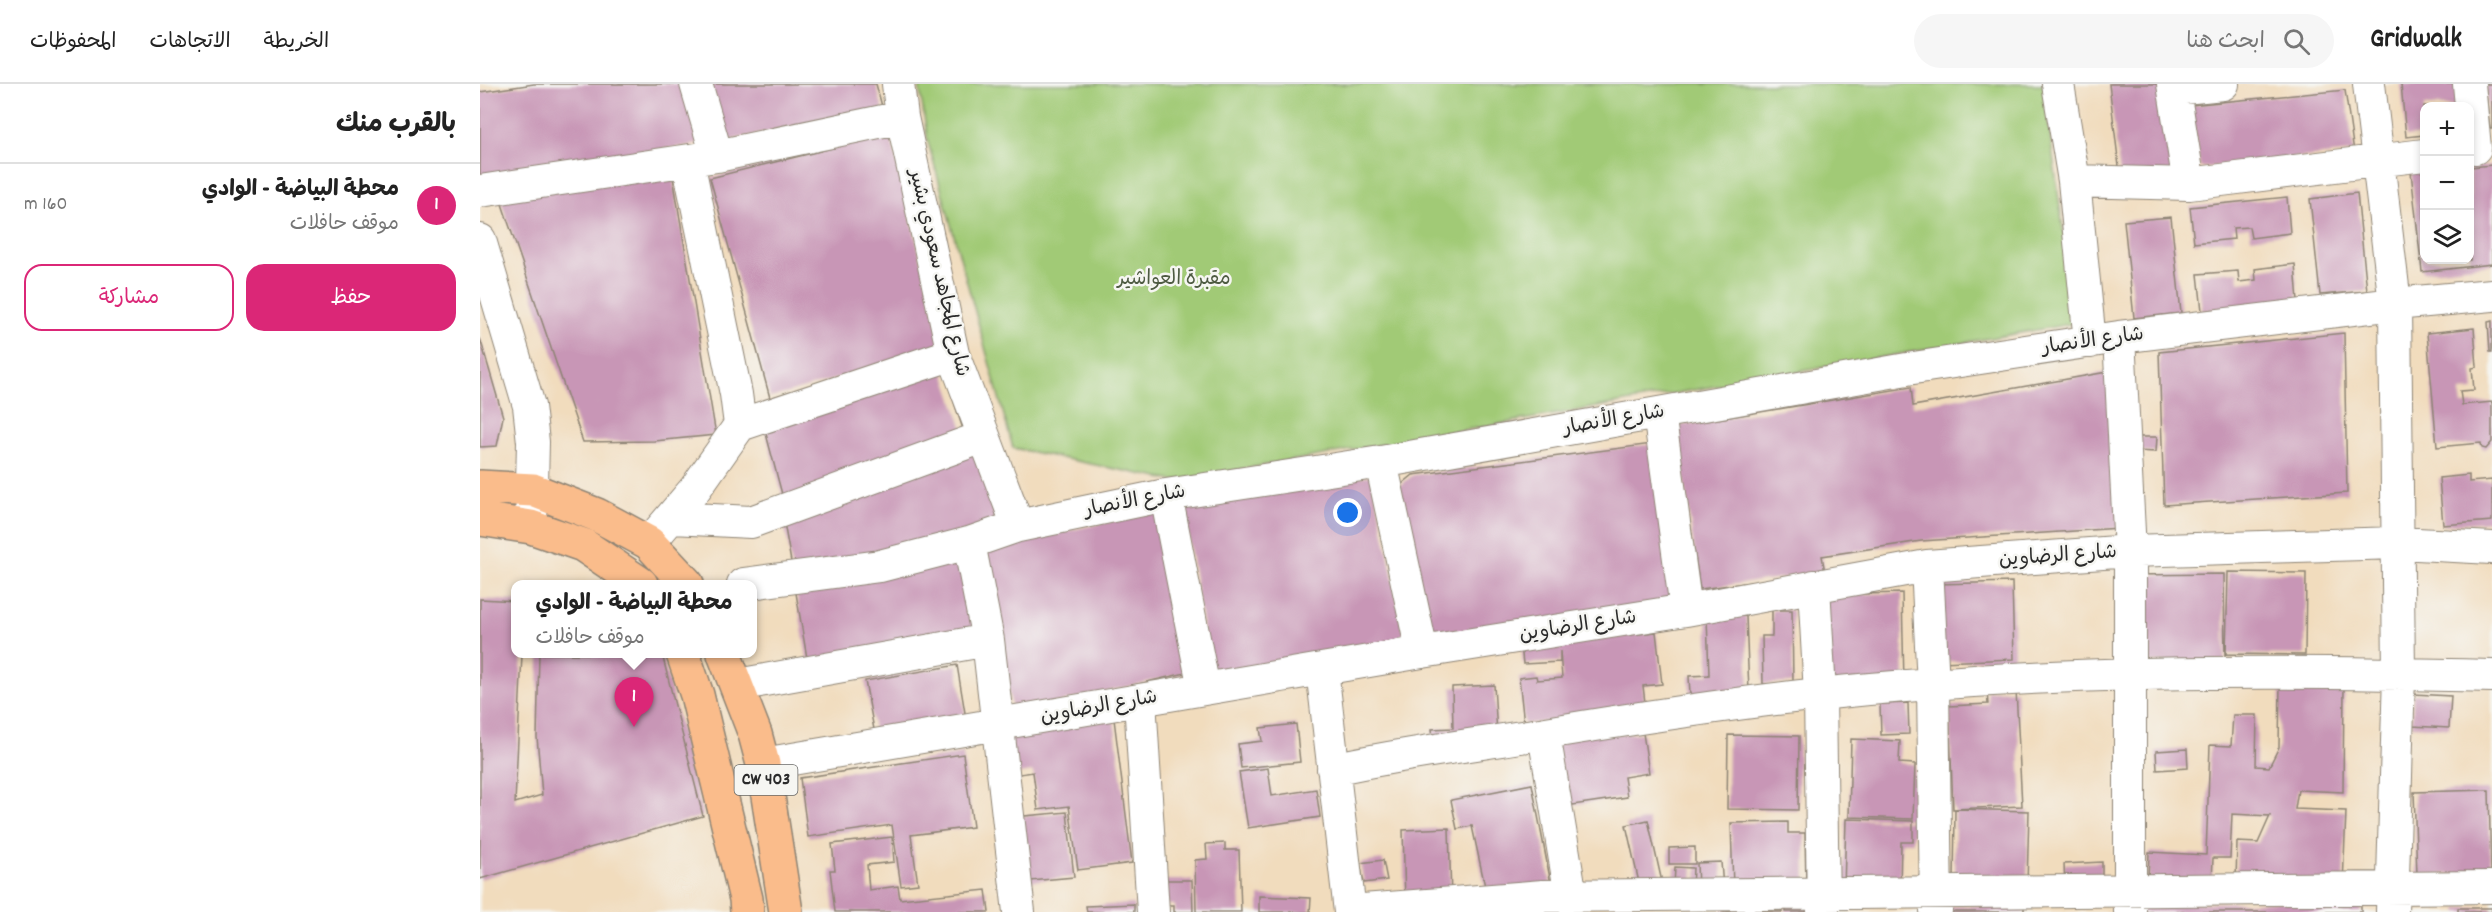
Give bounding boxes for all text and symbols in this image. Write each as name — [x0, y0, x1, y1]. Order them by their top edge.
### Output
search box — [1914, 14, 2334, 68]
text: Gridwalk — [2370, 21, 2462, 61]
icon: search — [2280, 25, 2313, 58]
text: ابحث هنا — [2186, 27, 2265, 58]
text: المحفوظات — [30, 28, 116, 58]
text: الاتجاهات — [149, 28, 231, 58]
text: الخريطة — [264, 28, 329, 58]
map controls — [2420, 102, 2474, 264]
button: + — [2420, 102, 2474, 156]
text: بالقرب منك — [336, 107, 456, 144]
button: − — [2420, 156, 2474, 210]
street label: شارع المجاهد سعودي بشير — [900, 164, 976, 380]
text: محطة البياضة - الوادي — [202, 175, 399, 206]
text: 160 m — [24, 191, 67, 219]
text: 1 — [434, 191, 439, 219]
button: layers — [2420, 210, 2474, 264]
text: موقف حافلات — [290, 211, 399, 239]
button: مشاركة — [24, 264, 234, 331]
button: حفظ — [246, 264, 456, 331]
park label: مقبرة العواشير — [1115, 266, 1231, 294]
street label: شارع الأنصار — [2038, 319, 2146, 363]
street label: شارع الأنصار — [1559, 396, 1667, 444]
street label: شارع الأنصار — [1080, 477, 1188, 526]
your location — [1333, 498, 1362, 527]
street label: شارع الرضاوين — [1998, 539, 2118, 575]
popup — [511, 580, 757, 658]
text: محطة البياضة - الوادي — [535, 589, 733, 620]
street label: شارع الرضاوين — [1517, 604, 1639, 650]
text: موقف حافلات — [535, 625, 645, 653]
pin: 1 — [614, 678, 654, 727]
street label: شارع الرضاوين — [1038, 684, 1160, 732]
road number: CW 403 — [734, 765, 798, 795]

